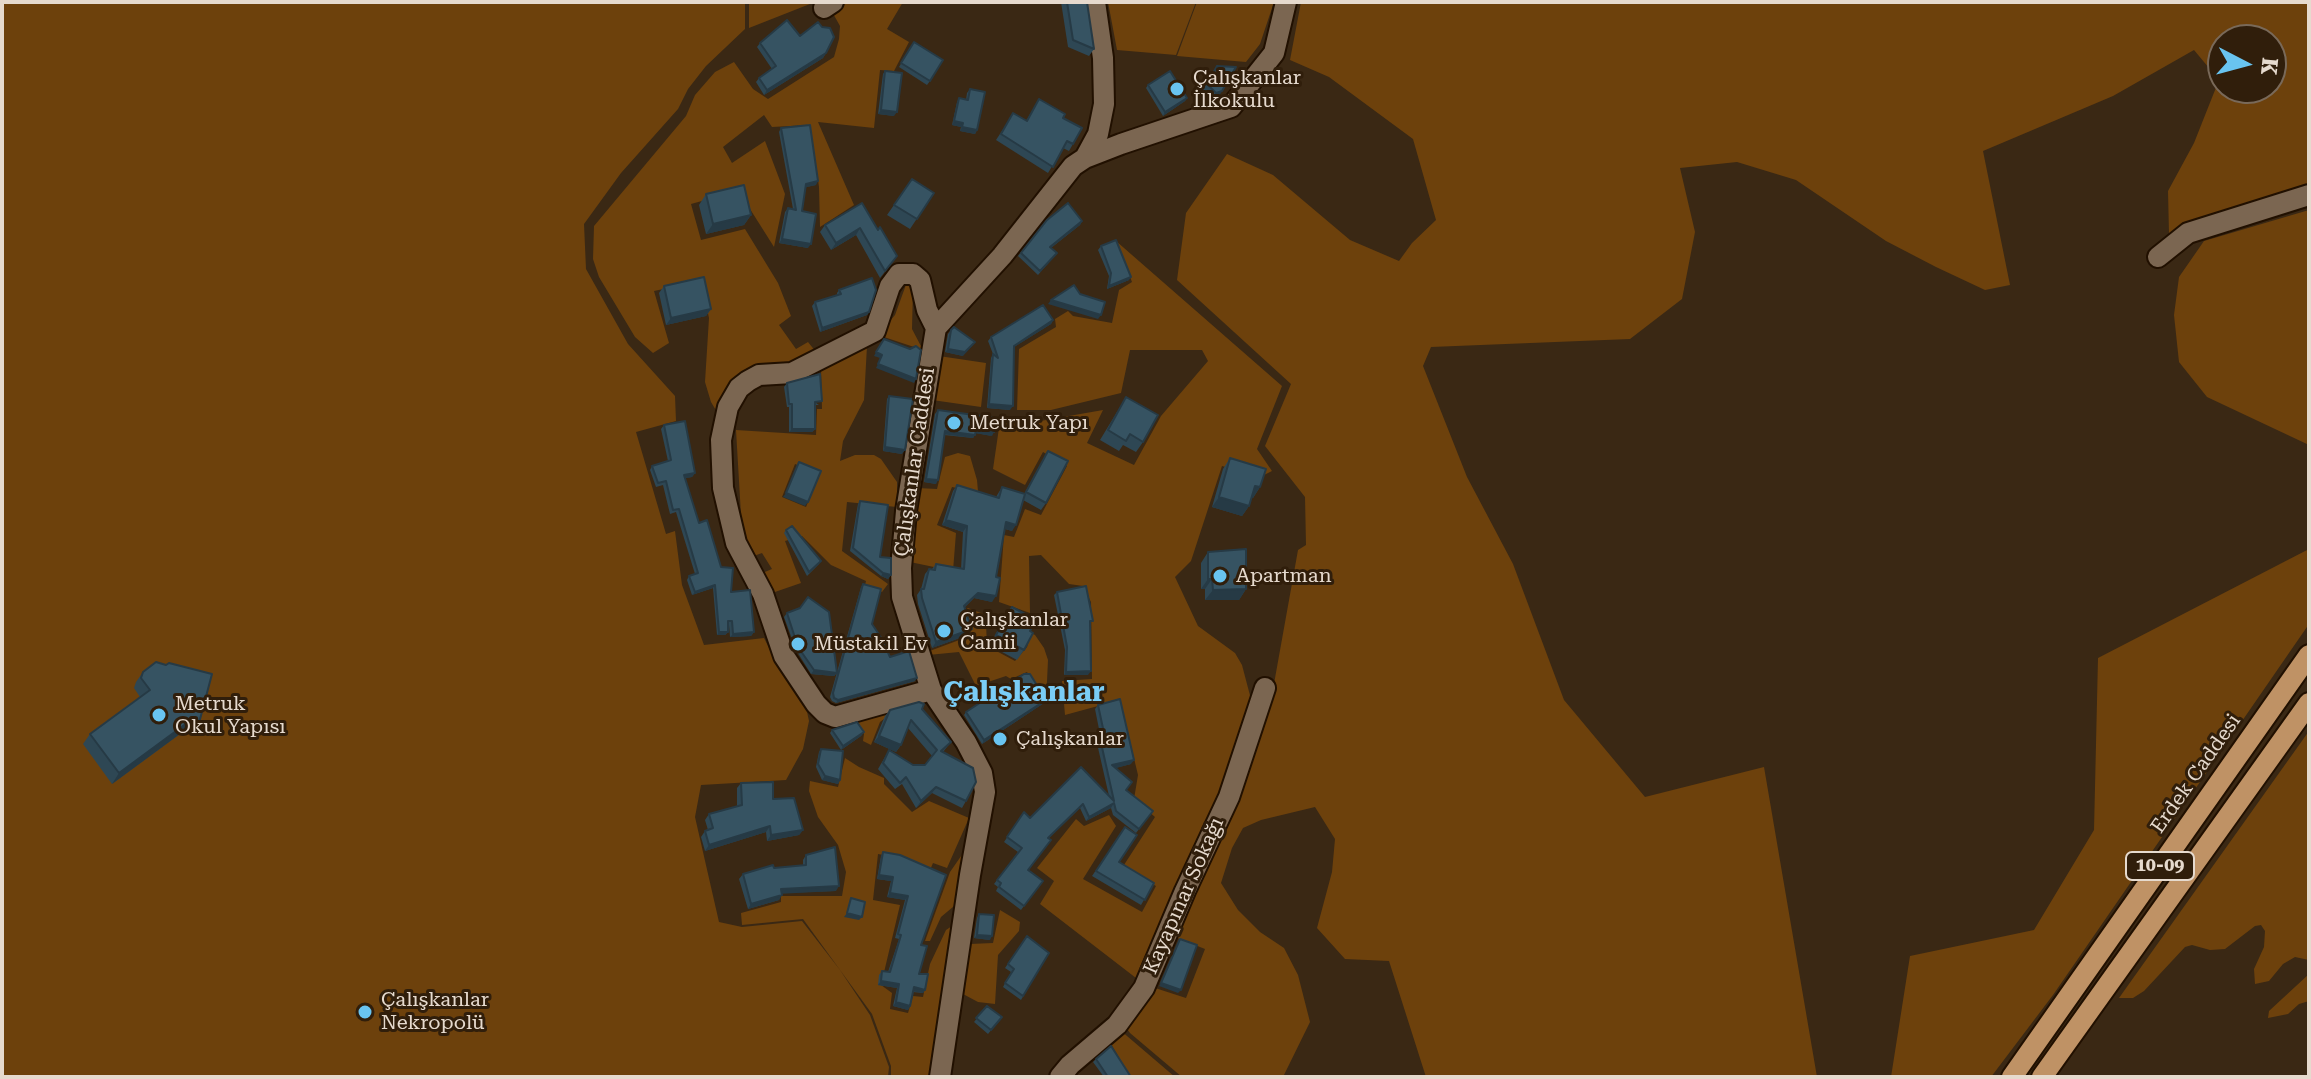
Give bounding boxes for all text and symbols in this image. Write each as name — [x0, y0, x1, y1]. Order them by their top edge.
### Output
north arrow — [2207, 24, 2287, 104]
text: K — [2256, 56, 2283, 76]
place label: Çalışkanlar İlkokulu — [1193, 66, 1301, 113]
marker: Çalışkanlar İlkokulu — [1168, 80, 1186, 98]
street label: Çalışkanlar Caddesi — [890, 366, 940, 558]
place label: Metruk Yapı — [970, 411, 1088, 435]
marker: Metruk Yapı — [945, 414, 963, 432]
place label: Apartman — [1236, 564, 1332, 588]
marker: Apartman — [1211, 567, 1229, 585]
place label: Çalışkanlar Camii — [960, 608, 1068, 655]
marker: Çalışkanlar Camii — [935, 622, 953, 640]
place label: Müstakil Ev — [814, 632, 928, 656]
marker: Müstakil Ev — [789, 635, 807, 653]
district label: Çalışkanlar — [943, 676, 1105, 710]
place label: Metruk Okul Yapısı — [175, 692, 286, 739]
marker: Metruk Okul Yapısı — [150, 706, 168, 724]
street label: Erdek Caddesi — [2146, 710, 2246, 838]
place label: Çalışkanlar — [1016, 727, 1124, 751]
marker: Çalışkanlar — [991, 730, 1009, 748]
street label: Kayapınar Sokağı — [1139, 814, 1229, 978]
road number: 10-09 — [2126, 852, 2194, 880]
place label: Çalışkanlar Nekropolü — [381, 988, 489, 1035]
marker: Çalışkanlar Nekropolü — [356, 1003, 374, 1021]

